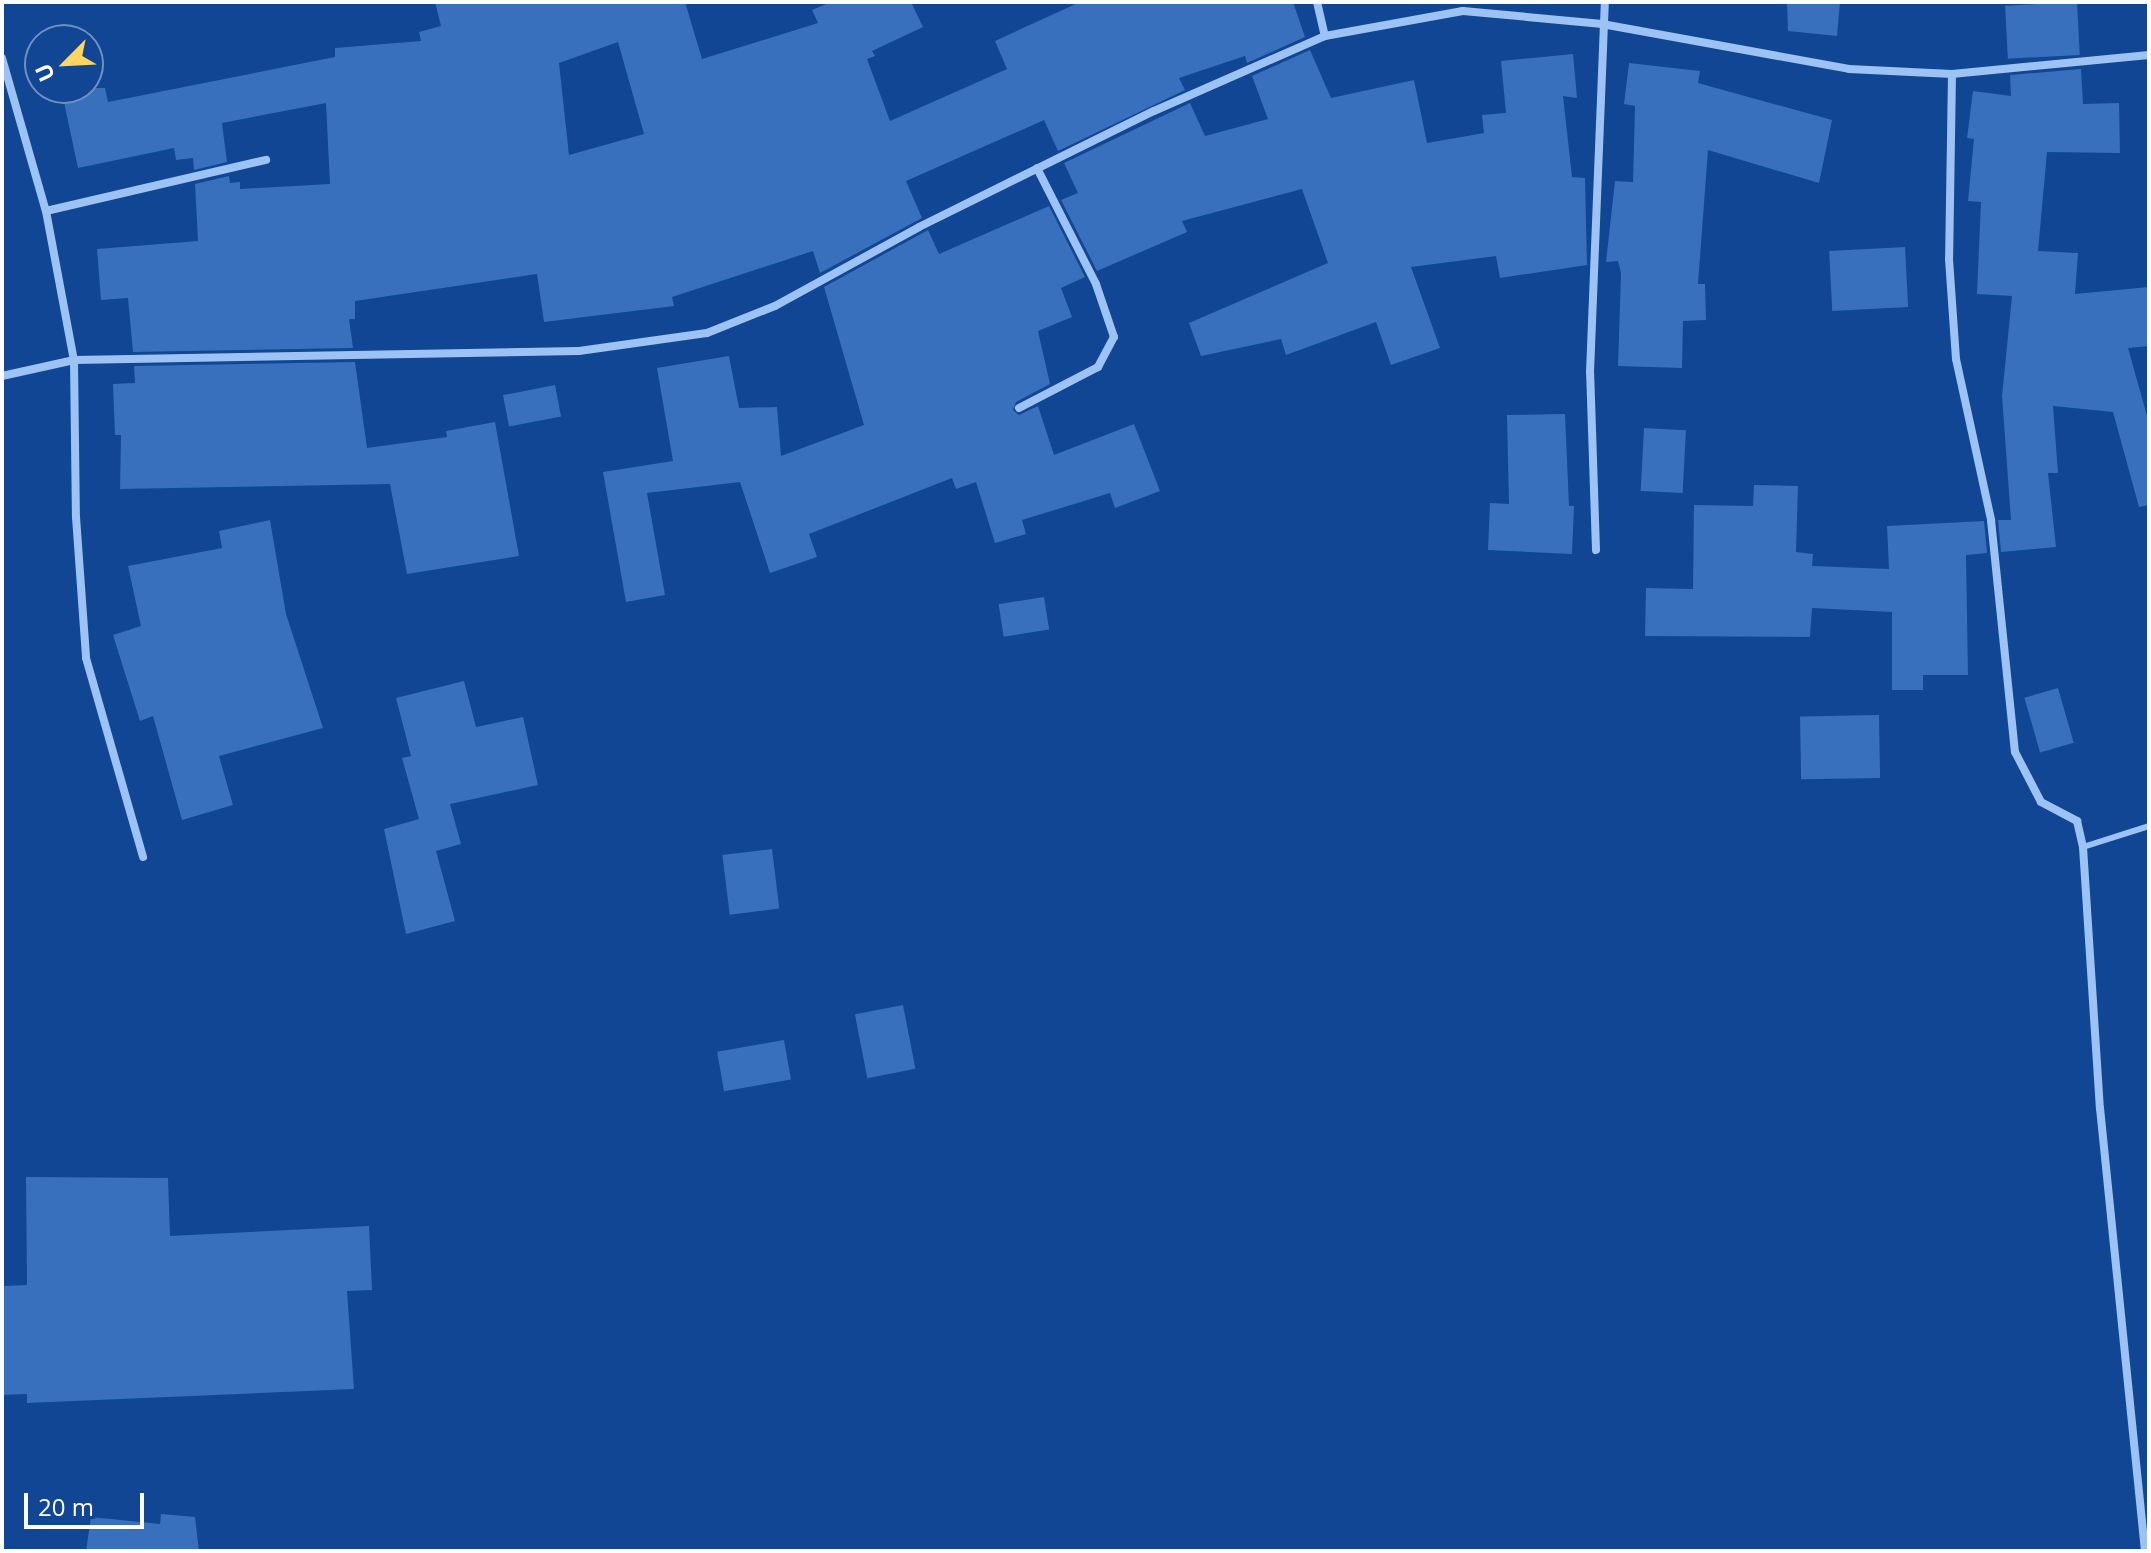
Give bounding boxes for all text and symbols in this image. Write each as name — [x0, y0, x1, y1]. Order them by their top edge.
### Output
north arrow — [24, 24, 104, 104]
text: U — [27, 59, 61, 87]
scale bar — [28, 1477, 148, 1527]
text: 20 m — [38, 1490, 94, 1523]

